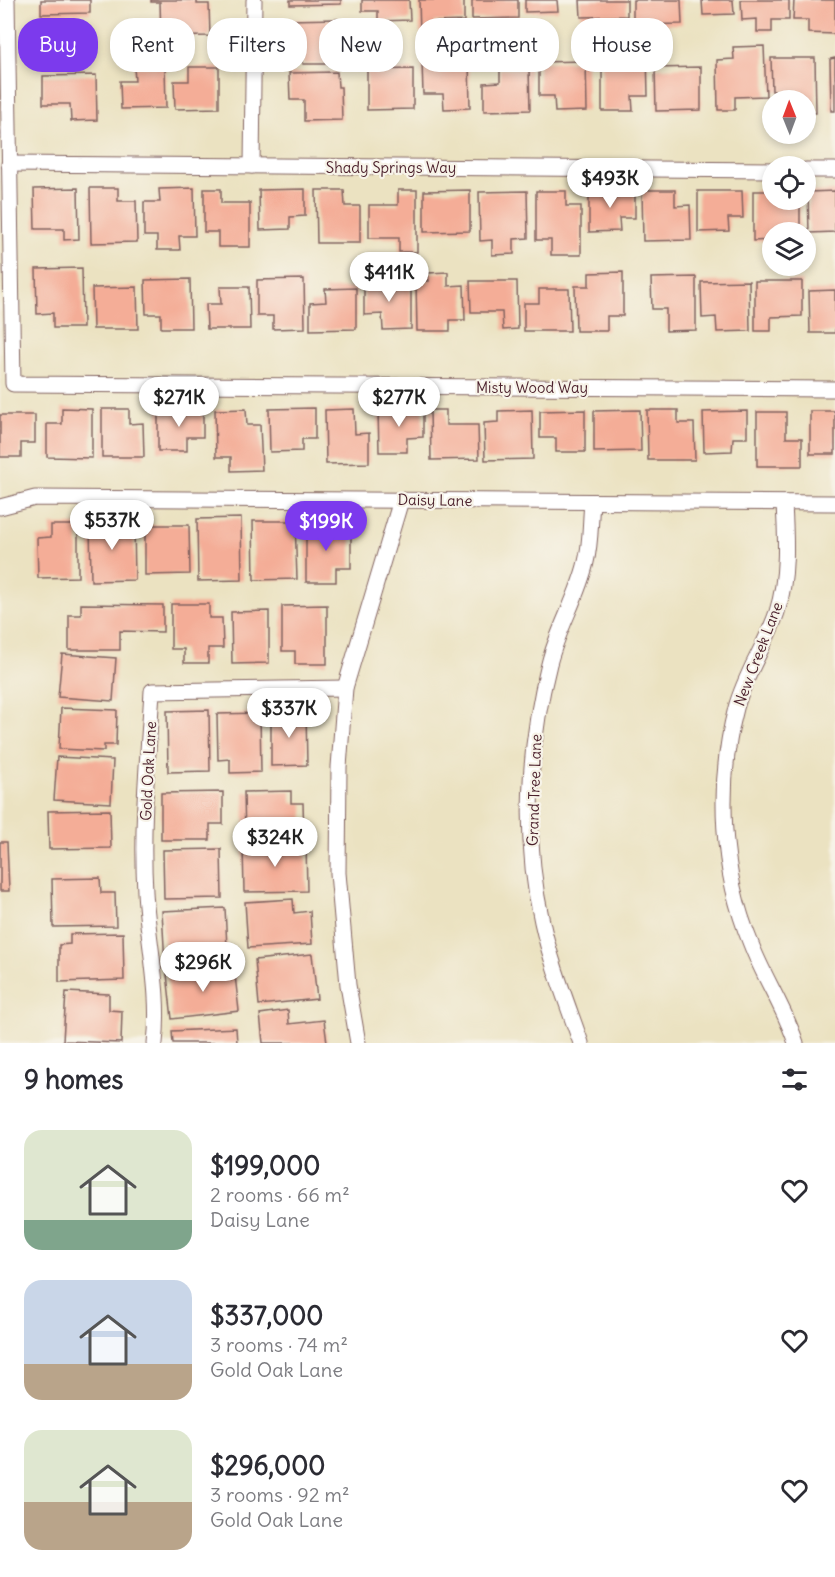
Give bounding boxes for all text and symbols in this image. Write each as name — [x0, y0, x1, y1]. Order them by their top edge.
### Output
chip: Buy — [18, 18, 98, 72]
chip: Rent — [110, 18, 195, 72]
chip: Filters — [207, 18, 307, 72]
chip: New — [319, 18, 403, 72]
chip: Apartment — [415, 18, 559, 72]
chip: House — [571, 18, 673, 72]
north arrow — [762, 90, 816, 144]
map controls — [762, 90, 816, 276]
button: locate — [762, 156, 816, 210]
street label: Shady Springs Way — [326, 158, 456, 177]
pin: $493K — [568, 158, 652, 209]
text: $493K — [581, 165, 639, 190]
button: layers — [762, 222, 816, 276]
pin: $411K — [347, 252, 431, 303]
text: $411K — [364, 259, 414, 284]
pin: $271K — [137, 377, 221, 428]
pin: $277K — [357, 377, 441, 428]
street label: Misty Wood Way — [476, 378, 588, 397]
text: $271K — [153, 384, 205, 409]
text: $277K — [372, 384, 426, 409]
street label: Daisy Lane — [397, 490, 473, 510]
pin: $537K — [70, 500, 154, 551]
pin: $199K — [284, 501, 368, 552]
text: $537K — [84, 507, 140, 532]
text: $199K — [299, 508, 353, 533]
street label: New Creek Lane — [729, 599, 787, 709]
pin: $337K — [247, 688, 331, 739]
text: $337K — [261, 695, 317, 720]
street label: Gold Oak Lane — [136, 721, 160, 821]
street label: Grand Tree Lane — [523, 734, 545, 846]
pin: $324K — [233, 817, 317, 868]
text: $324K — [247, 824, 304, 849]
pin: $296K — [161, 942, 245, 993]
text: $296K — [174, 949, 232, 974]
text: 9 homes — [24, 1063, 123, 1096]
icon: filters — [778, 1063, 811, 1096]
text: $199,000 — [210, 1149, 320, 1182]
icon: home — [72, 1154, 144, 1226]
icon: heart — [778, 1174, 811, 1207]
text: 2 rooms · 66 m² — [210, 1182, 350, 1207]
text: Daisy Lane — [210, 1207, 310, 1232]
text: $337,000 — [210, 1299, 323, 1332]
icon: home — [72, 1304, 144, 1376]
icon: heart — [778, 1324, 811, 1357]
text: 3 rooms · 74 m² — [210, 1332, 348, 1357]
text: Gold Oak Lane — [210, 1357, 343, 1382]
text: $296,000 — [210, 1449, 325, 1482]
icon: home — [72, 1454, 144, 1526]
icon: heart — [778, 1474, 811, 1507]
text: 3 rooms · 92 m² — [210, 1482, 349, 1507]
text: Gold Oak Lane — [210, 1507, 343, 1532]

